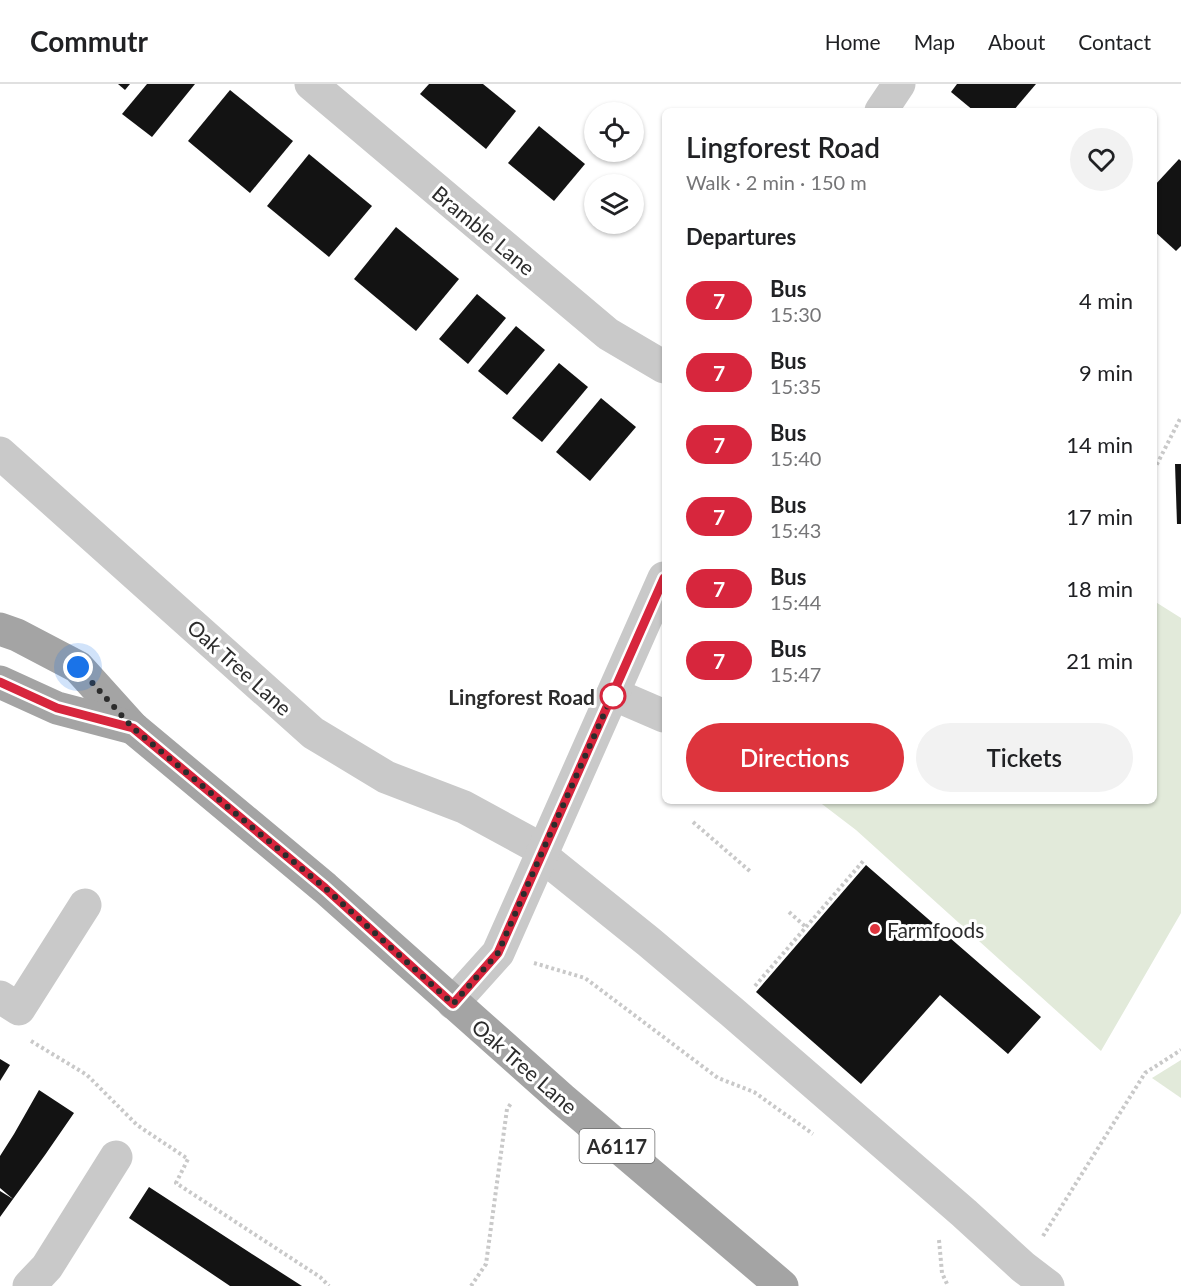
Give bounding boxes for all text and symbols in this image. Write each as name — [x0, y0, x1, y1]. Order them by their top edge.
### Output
text: Commutr — [30, 24, 148, 58]
text: Home — [825, 29, 881, 54]
text: Map — [914, 29, 955, 54]
text: About — [988, 29, 1045, 54]
text: Contact — [1078, 29, 1151, 54]
map controls — [584, 102, 644, 234]
button: locate — [584, 102, 644, 162]
button: heart — [1070, 128, 1133, 191]
text: Lingforest Road — [686, 130, 880, 164]
text: Walk · 2 min · 150 m — [686, 170, 867, 194]
button: layers — [584, 174, 644, 234]
street label: Bramble Lane — [428, 180, 540, 280]
text: Departures — [686, 223, 796, 250]
text: Bus — [770, 275, 806, 302]
text: 4 min — [1079, 287, 1133, 314]
text: 7 — [713, 288, 725, 313]
text: 15:30 — [770, 302, 821, 326]
text: Bus — [770, 347, 806, 374]
text: 9 min — [1079, 359, 1133, 386]
text: 7 — [713, 360, 725, 385]
text: 15:35 — [770, 374, 821, 398]
text: Bus — [770, 419, 806, 446]
text: 14 min — [1066, 431, 1133, 458]
text: 7 — [713, 432, 725, 457]
text: 15:40 — [770, 446, 821, 470]
text: Bus — [770, 491, 806, 518]
text: 17 min — [1066, 503, 1133, 530]
text: 7 — [713, 504, 725, 529]
text: 15:43 — [770, 518, 821, 542]
text: Bus — [770, 563, 806, 590]
text: 18 min — [1066, 575, 1133, 602]
text: 7 — [713, 576, 725, 601]
text: 15:44 — [770, 590, 821, 614]
street label: Oak Tree Lane — [183, 614, 297, 720]
text: Bus — [770, 635, 806, 662]
text: 21 min — [1066, 647, 1133, 674]
text: 7 — [713, 648, 725, 673]
your location — [63, 652, 93, 682]
text: 15:47 — [770, 662, 821, 686]
marker: Lingforest Road — [600, 683, 626, 709]
place label: Lingforest Road — [448, 684, 595, 709]
button: Directions — [686, 723, 904, 792]
button: Tickets — [916, 723, 1133, 792]
place label: Farmfoods — [887, 917, 984, 942]
marker: Farmfoods — [868, 922, 882, 936]
street label: Oak Tree Lane — [467, 1014, 583, 1118]
road number: A6117 — [580, 1129, 654, 1163]

